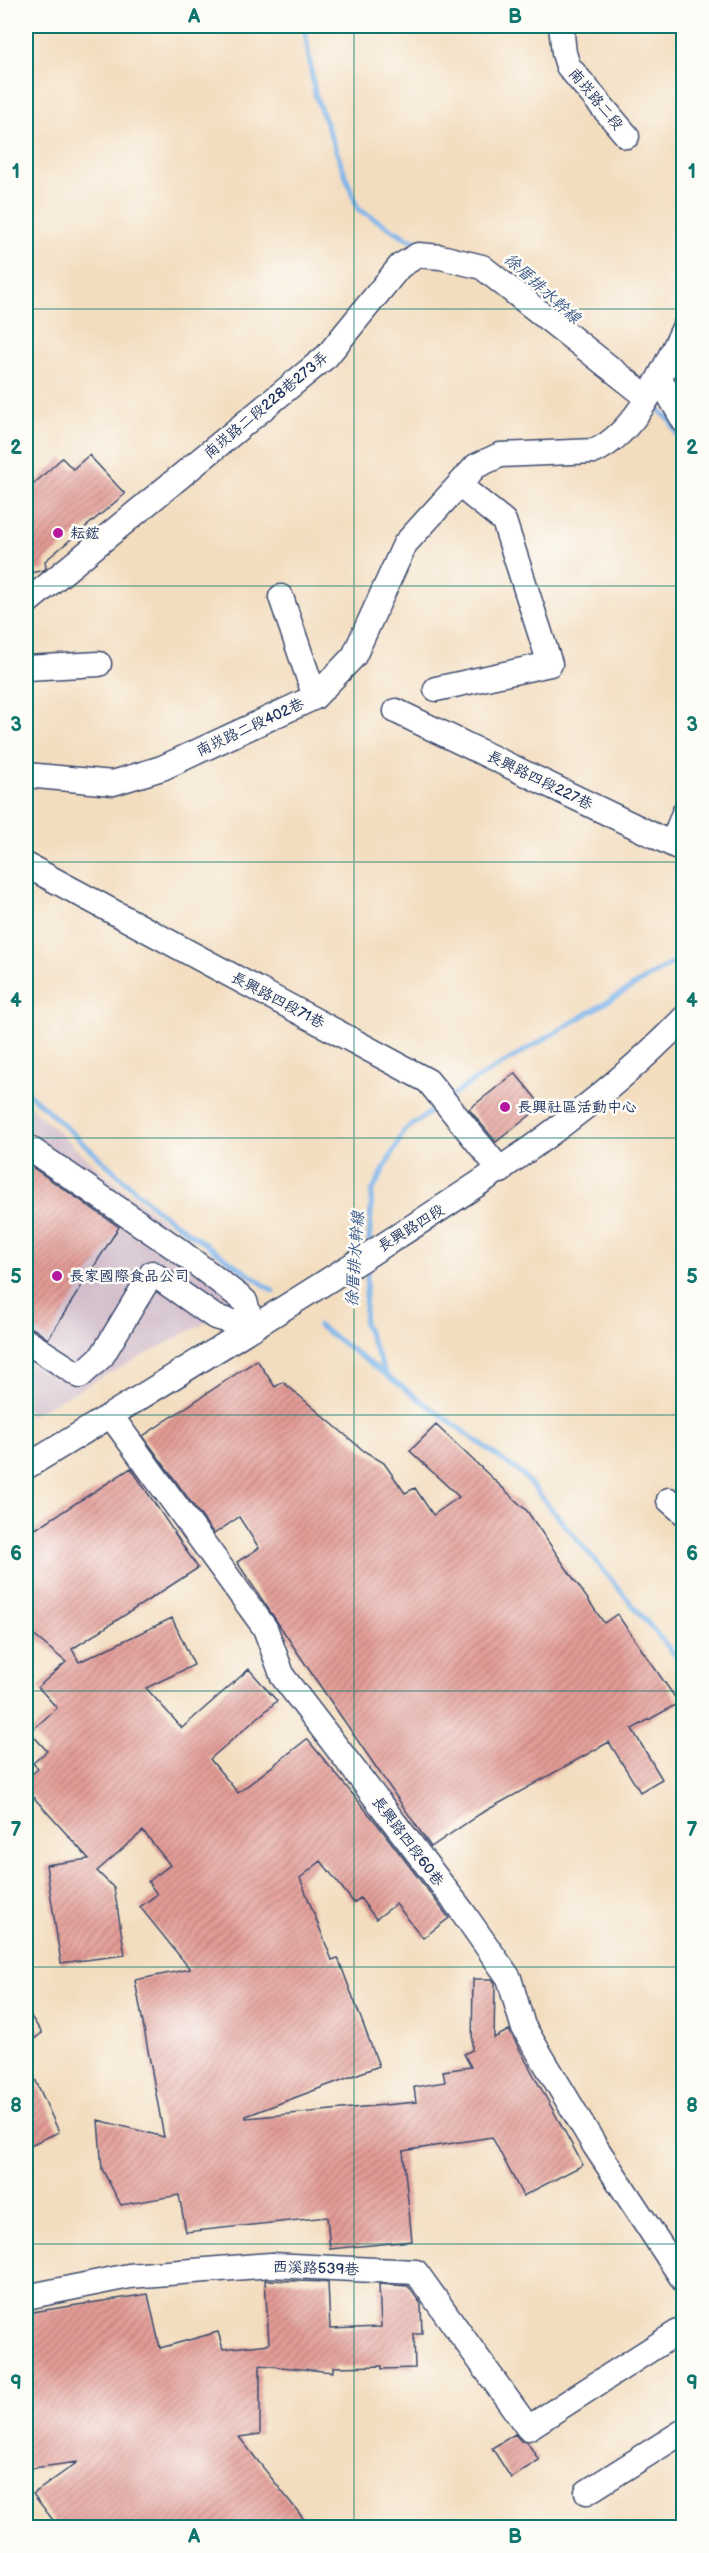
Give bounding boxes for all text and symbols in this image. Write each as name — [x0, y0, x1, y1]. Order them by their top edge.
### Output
text: A — [187, 5, 201, 29]
text: B — [508, 5, 522, 29]
street label: 南崁路二段 — [564, 64, 627, 134]
text: 1 — [12, 160, 20, 184]
text: 1 — [688, 160, 696, 184]
water label: 徐厝排水幹線 — [500, 250, 585, 329]
street label: 南崁路二段228巷273弄 — [200, 348, 333, 463]
text: 2 — [10, 436, 22, 460]
text: 2 — [686, 436, 698, 460]
place label: 耘鋐 — [70, 524, 100, 543]
marker: 耘鋐 — [51, 526, 65, 540]
street label: 南崁路二段402巷 — [193, 694, 307, 761]
text: 3 — [10, 713, 22, 737]
text: 3 — [686, 713, 698, 737]
street label: 長興路四段227巷 — [484, 747, 596, 814]
street label: 長興路四段71巷 — [228, 968, 328, 1033]
text: 4 — [10, 989, 22, 1013]
text: 4 — [686, 989, 698, 1013]
place label: 長興社區活動中心 — [517, 1098, 637, 1117]
marker: 長興社區活動中心 — [498, 1100, 512, 1114]
street label: 長興路四段 — [374, 1200, 448, 1256]
water label: 徐厝排水幹線 — [343, 1210, 368, 1308]
text: 5 — [10, 1265, 22, 1289]
text: 5 — [686, 1265, 698, 1289]
place label: 長家國際食品公司 — [69, 1267, 189, 1286]
marker: 長家國際食品公司 — [50, 1269, 64, 1283]
text: 6 — [10, 1542, 22, 1566]
text: 6 — [686, 1542, 698, 1566]
street label: 長興路四段60巷 — [368, 1792, 448, 1890]
text: 7 — [10, 1818, 22, 1842]
text: 7 — [686, 1818, 698, 1842]
text: 8 — [10, 2094, 22, 2118]
text: 8 — [686, 2094, 698, 2118]
street label: 西溪路539巷 — [272, 2257, 360, 2280]
text: 9 — [10, 2371, 22, 2395]
text: 9 — [686, 2371, 698, 2395]
text: A — [187, 2525, 201, 2549]
text: B — [508, 2525, 522, 2549]

